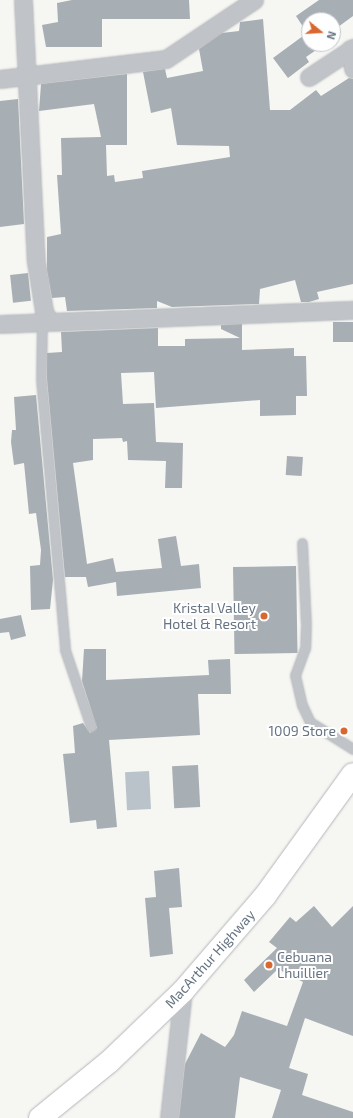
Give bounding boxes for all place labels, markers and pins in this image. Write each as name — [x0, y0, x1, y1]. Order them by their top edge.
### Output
place label: Kristal Valley Hotel & Resort — [163, 600, 256, 632]
marker: Kristal Valley Hotel & Resort — [259, 611, 269, 621]
place label: 1009 Store — [268, 723, 336, 739]
marker: 1009 Store — [339, 726, 349, 736]
place label: Cebuana Lhuillier — [277, 949, 332, 982]
marker: Cebuana Lhuillier — [264, 960, 274, 970]

